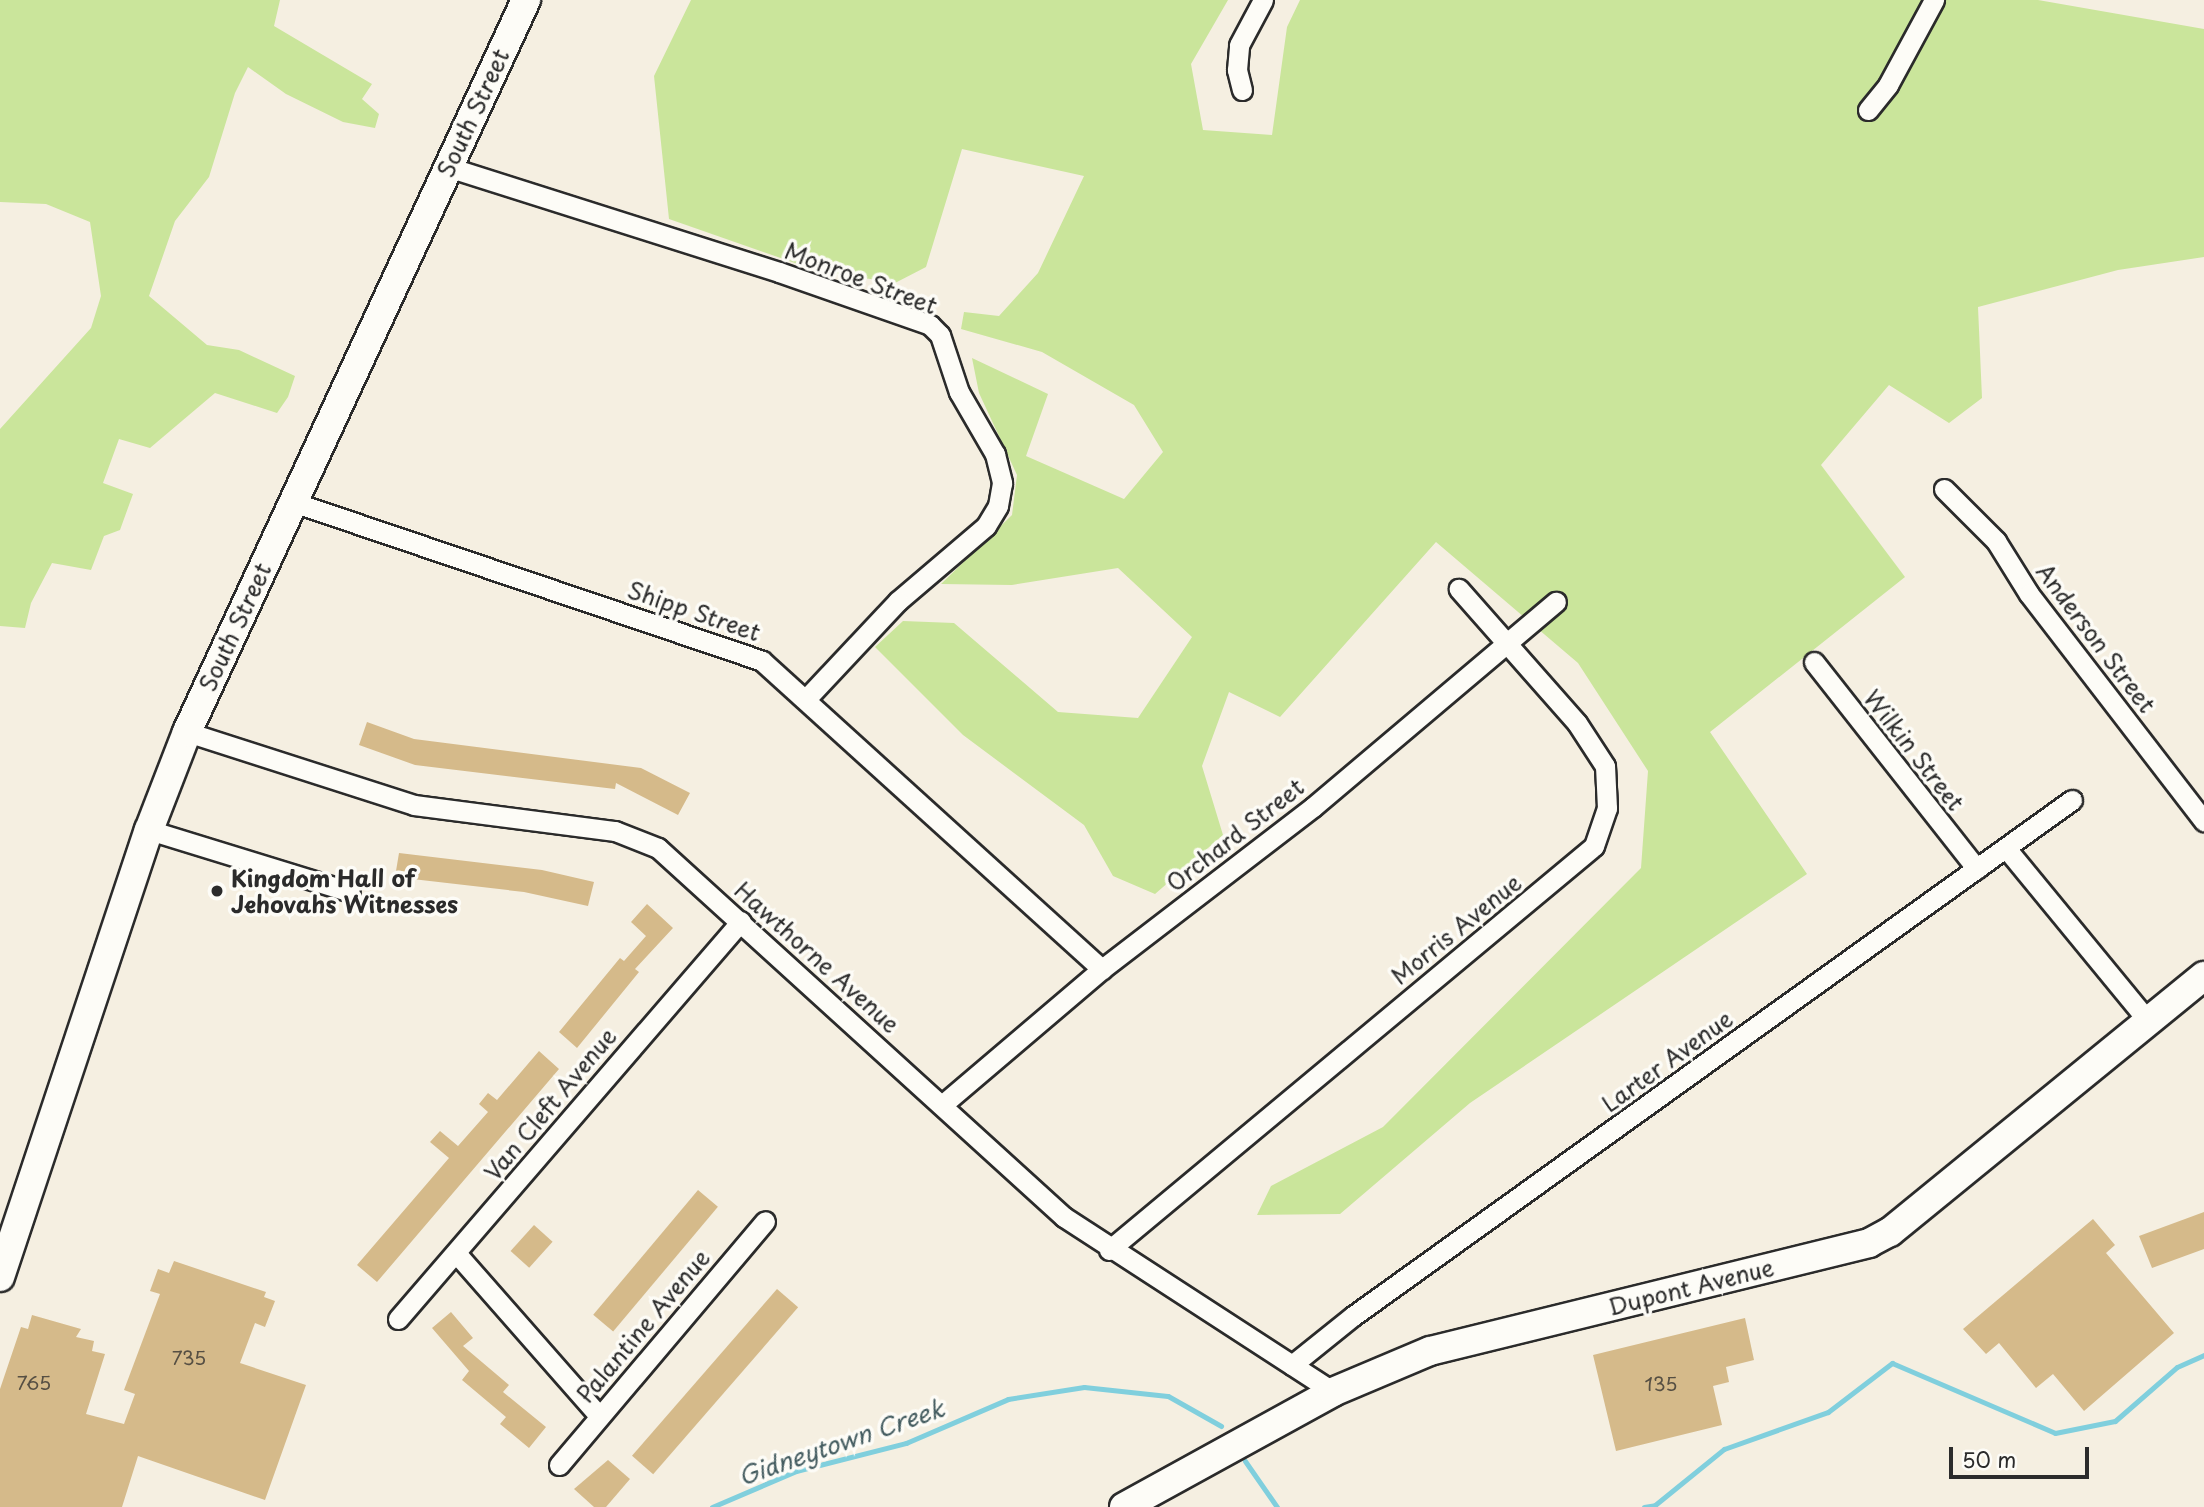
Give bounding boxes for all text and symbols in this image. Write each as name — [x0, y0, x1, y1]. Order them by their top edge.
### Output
street label: South Street — [431, 44, 515, 182]
street label: Monroe Street — [781, 236, 941, 320]
street label: South Street — [193, 558, 277, 696]
street label: Anderson Street — [2031, 558, 2161, 718]
street label: Shipp Street — [624, 575, 764, 647]
street label: Wilkin Street — [1858, 683, 1970, 817]
street label: Orchard Street — [1160, 772, 1310, 898]
place label: Kingdom Hall of Jehovahs Witnesses — [231, 864, 459, 918]
street label: Morris Avenue — [1386, 869, 1526, 989]
street label: Hawthorne Avenue — [729, 876, 905, 1038]
marker: Kingdom Hall of Jehovahs Witnesses — [209, 883, 225, 899]
street label: Larter Avenue — [1596, 1004, 1738, 1118]
street label: Van Cleft Avenue — [479, 1023, 621, 1185]
street label: Palantine Avenue — [571, 1244, 715, 1408]
street label: Dupont Avenue — [1606, 1253, 1776, 1321]
house number: 735 — [172, 1347, 206, 1369]
house number: 765 — [17, 1372, 51, 1394]
house number: 135 — [1645, 1373, 1677, 1395]
water label: Gidneytown Creek — [735, 1393, 947, 1491]
scale bar — [1952, 1434, 2092, 1478]
text: 50 m — [1962, 1443, 2016, 1475]

